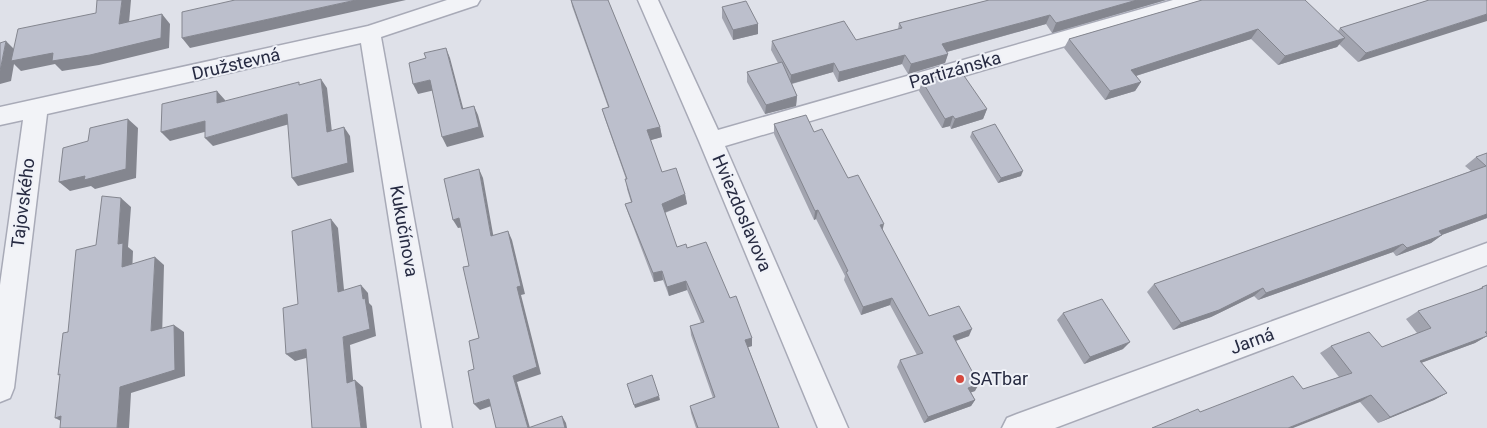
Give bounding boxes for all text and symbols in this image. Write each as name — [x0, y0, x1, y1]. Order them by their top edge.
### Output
street label: Družstevná — [190, 43, 282, 84]
street label: Partizánska — [906, 46, 1003, 93]
street label: Hviezdoslavova — [708, 151, 777, 274]
street label: Tajovského — [7, 157, 38, 249]
street label: Kukučínova — [386, 184, 423, 278]
street label: Jarná — [1227, 323, 1277, 358]
place label: SATbar — [970, 368, 1028, 389]
marker: SATbar — [954, 373, 966, 385]

